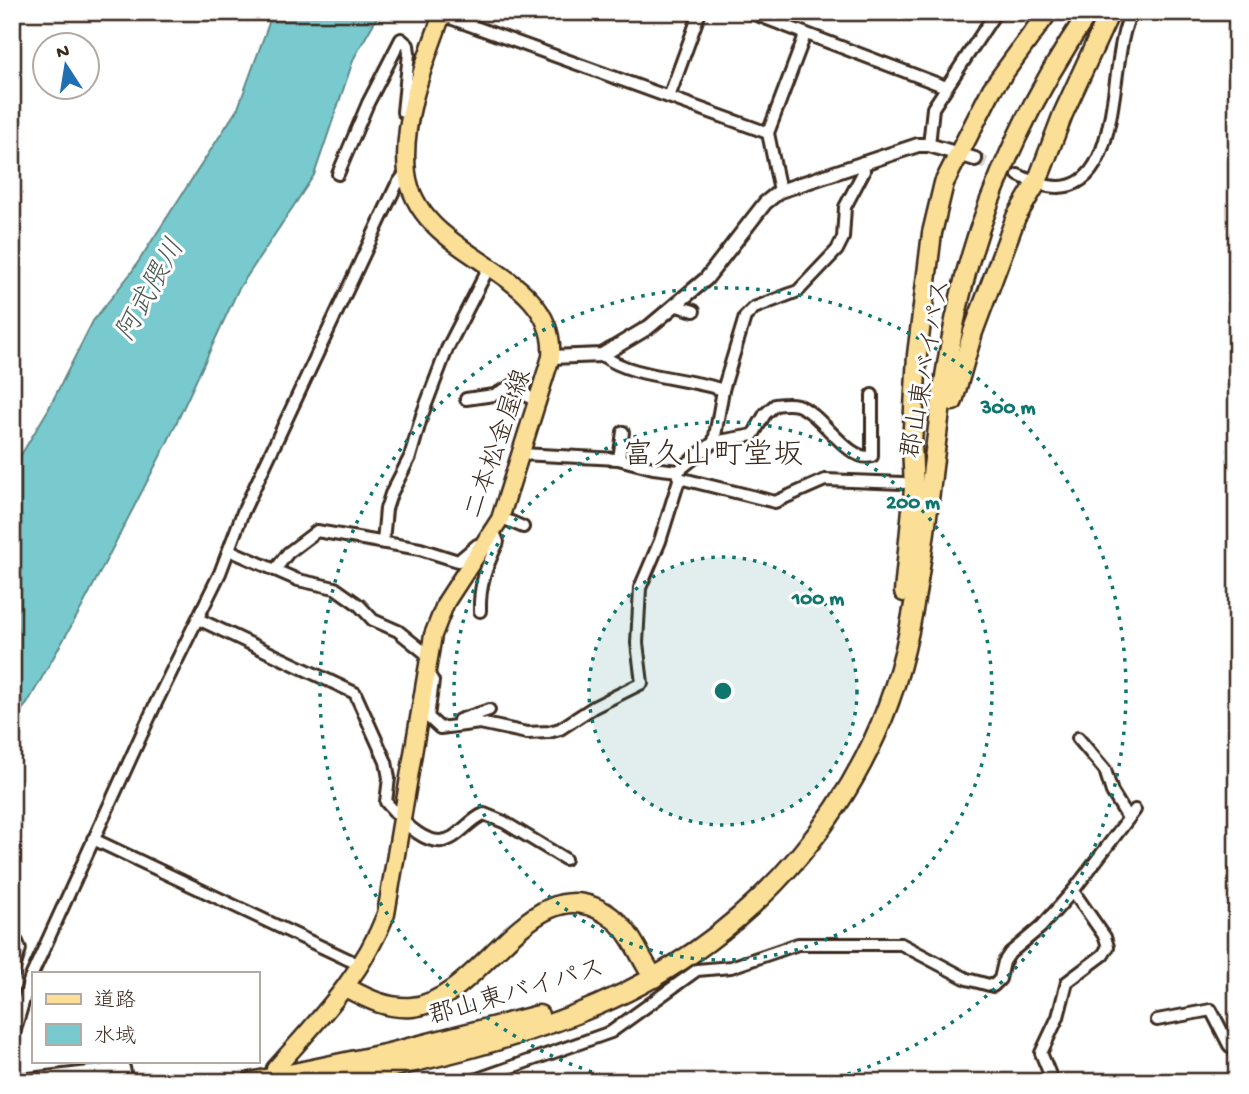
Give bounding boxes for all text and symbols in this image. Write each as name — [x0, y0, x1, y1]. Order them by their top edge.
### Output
north arrow — [32, 32, 102, 102]
text: N — [55, 40, 72, 65]
water label: 阿武隈川 — [109, 234, 194, 348]
street label: 郡山東バイパス — [895, 276, 959, 461]
street label: 二本松金屋線 — [459, 365, 540, 523]
text: 300 m — [980, 397, 1035, 422]
district label: 富久山町堂坂 — [623, 438, 803, 475]
text: 200 m — [886, 492, 940, 517]
text: 100 m — [791, 588, 844, 613]
centre of rings — [711, 679, 735, 703]
street label: 郡山東バイパス — [425, 952, 609, 1034]
legend — [32, 972, 259, 1062]
text: 道路 — [94, 989, 136, 1015]
text: 水域 — [94, 1025, 136, 1051]

